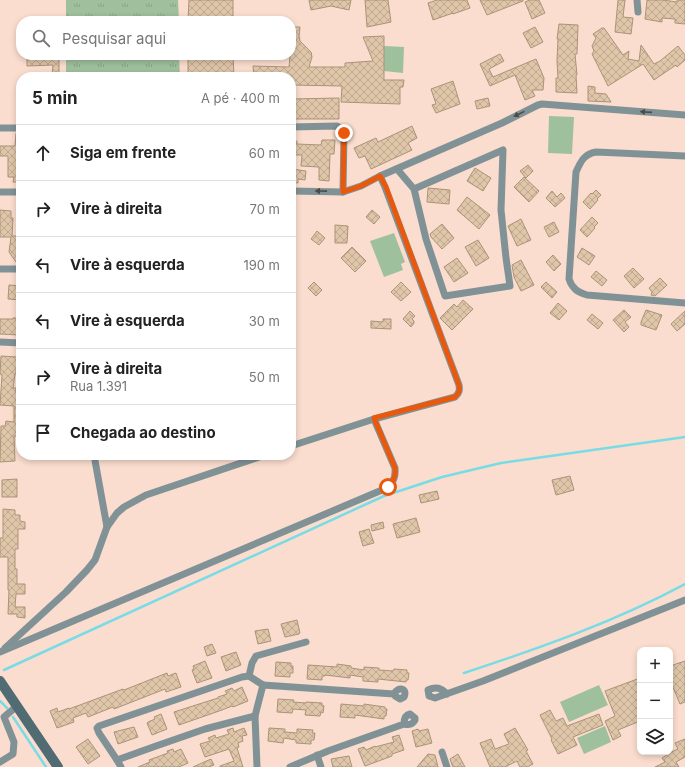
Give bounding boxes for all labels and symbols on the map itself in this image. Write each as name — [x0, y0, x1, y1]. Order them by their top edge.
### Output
one-way arrow — [640, 108, 652, 115]
one-way arrow — [513, 111, 524, 118]
route end — [335, 124, 353, 142]
one-way arrow — [315, 188, 327, 195]
route start — [379, 478, 397, 496]

